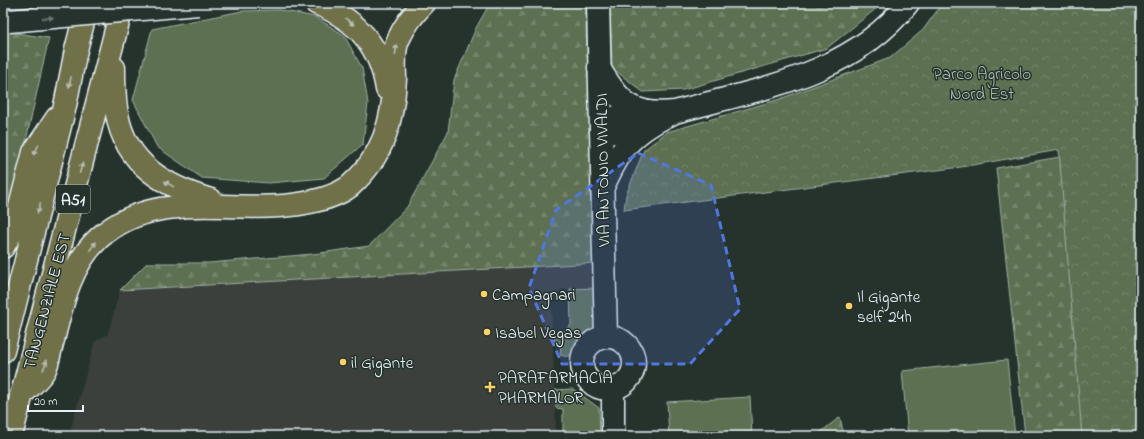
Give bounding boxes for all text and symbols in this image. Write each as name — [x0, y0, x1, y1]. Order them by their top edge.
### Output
one-way arrow — [42, 14, 54, 21]
one-way arrow — [345, 17, 355, 26]
one-way arrow — [393, 44, 399, 56]
park label: Parco Agricolo Nord Est — [933, 62, 1031, 107]
one-way arrow — [66, 76, 72, 88]
street label: VIA ANTONIO VIVALDI — [590, 93, 617, 248]
one-way arrow — [33, 144, 39, 156]
one-way arrow — [78, 162, 84, 174]
one-way arrow — [163, 180, 175, 187]
road number: A51 — [56, 185, 90, 213]
one-way arrow — [36, 202, 42, 214]
street label: TANGENZIALE EST — [17, 230, 78, 372]
one-way arrow — [88, 240, 97, 251]
place label: Campagnari — [492, 283, 576, 310]
place label: Il Gigante self 24h — [857, 285, 921, 330]
marker: Campagnari — [479, 289, 489, 299]
marker: Il Gigante self 24h — [844, 301, 854, 311]
place label: Isabel Vegas — [495, 321, 582, 348]
marker: Isabel Vegas — [482, 327, 492, 337]
place label: il Gigante — [351, 351, 414, 378]
marker: il Gigante — [338, 357, 348, 367]
one-way arrow — [43, 359, 49, 371]
place label: PARAFARMACIA PHARMALOR — [498, 366, 613, 411]
marker: PARAFARMACIA PHARMALOR — [485, 382, 495, 392]
scale bar — [28, 387, 83, 413]
text: 20 m — [34, 393, 57, 411]

